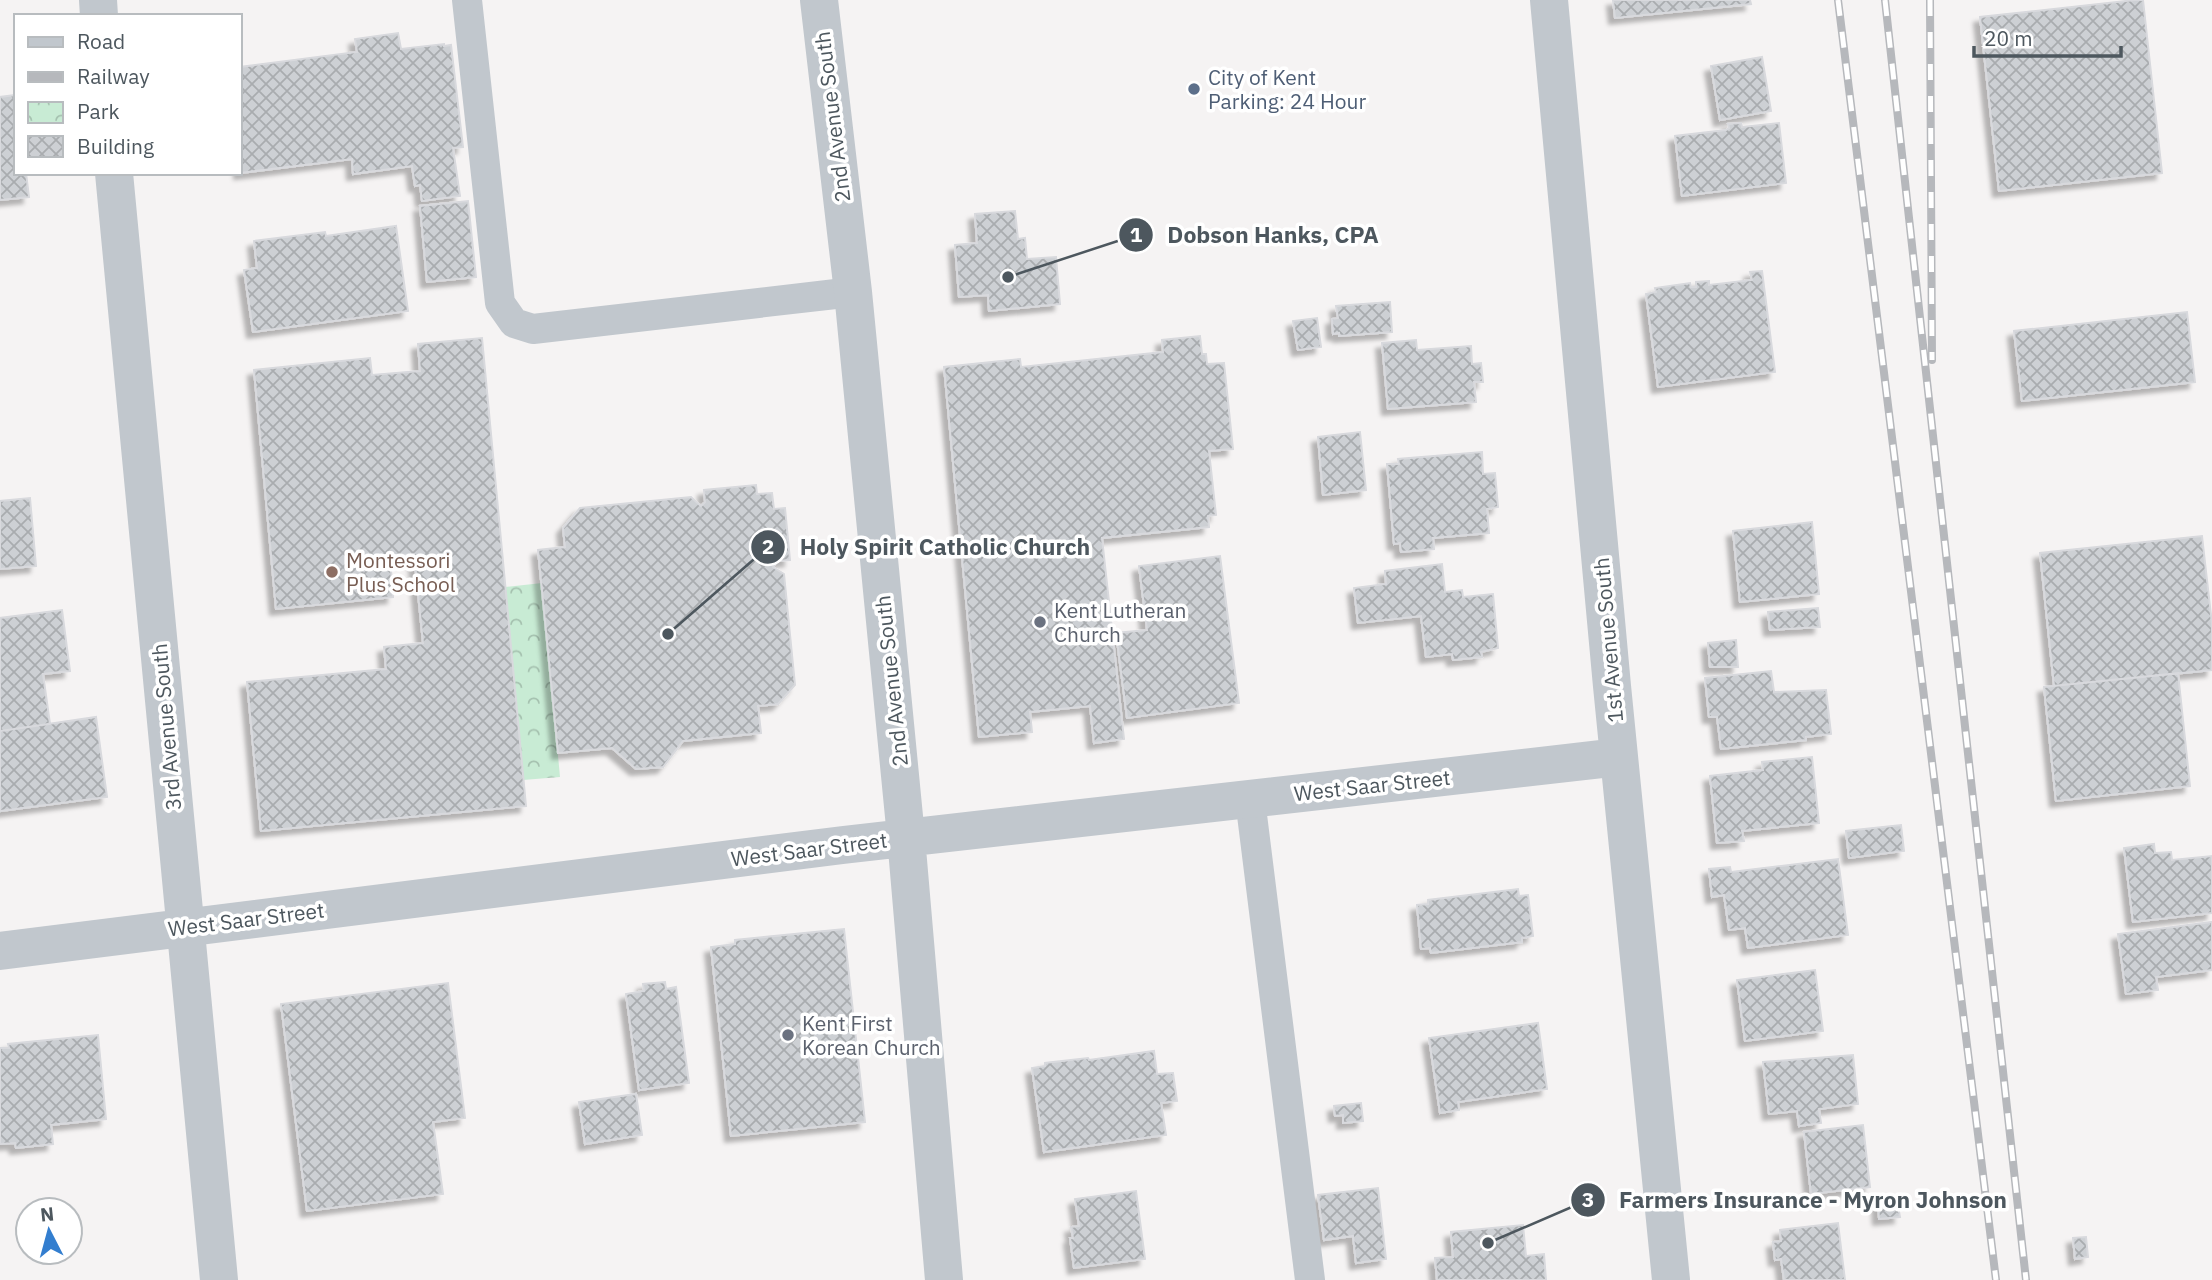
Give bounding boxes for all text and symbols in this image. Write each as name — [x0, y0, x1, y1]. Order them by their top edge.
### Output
legend — [14, 14, 242, 175]
scale bar — [1974, 14, 2121, 58]
text: 20 m — [1984, 24, 2033, 52]
text: Road — [77, 27, 125, 55]
street label: 2nd Avenue South — [808, 30, 856, 204]
text: Railway — [77, 62, 150, 90]
place label: City of Kent Parking: 24 Hour — [1208, 63, 1367, 115]
marker: City of Kent Parking: 24 Hour — [1186, 81, 1202, 97]
text: Park — [77, 97, 120, 125]
text: Building — [77, 132, 154, 160]
callout: Dobson Hanks, CPA — [1119, 213, 1393, 257]
text: Dobson Hanks, CPA — [1167, 219, 1379, 249]
text: 1 — [1130, 220, 1143, 248]
callout: Holy Spirit Catholic Church — [751, 525, 1104, 569]
text: Holy Spirit Catholic Church — [800, 531, 1090, 561]
text: 2 — [762, 532, 774, 560]
place label: Montessori Plus School — [346, 546, 456, 598]
street label: 1st Avenue South — [1587, 556, 1629, 724]
marker: Montessori Plus School — [324, 564, 340, 580]
street label: 2nd Avenue South — [868, 594, 914, 768]
place label: Kent Lutheran Church — [1054, 596, 1186, 648]
marker: Kent Lutheran Church — [1032, 614, 1048, 630]
street label: 3rd Avenue South — [145, 642, 187, 812]
street label: West Saar Street — [1292, 763, 1452, 807]
street label: West Saar Street — [729, 826, 889, 872]
street label: West Saar Street — [166, 896, 326, 942]
place label: Kent First Korean Church — [802, 1009, 941, 1061]
marker: Kent First Korean Church — [780, 1027, 796, 1043]
callout: Farmers Insurance - Myron Johnson — [1570, 1178, 2021, 1222]
text: Farmers Insurance - Myron Johnson — [1619, 1184, 2007, 1214]
text: 3 — [1582, 1185, 1594, 1213]
north arrow — [14, 1196, 84, 1266]
text: N — [39, 1201, 55, 1227]

